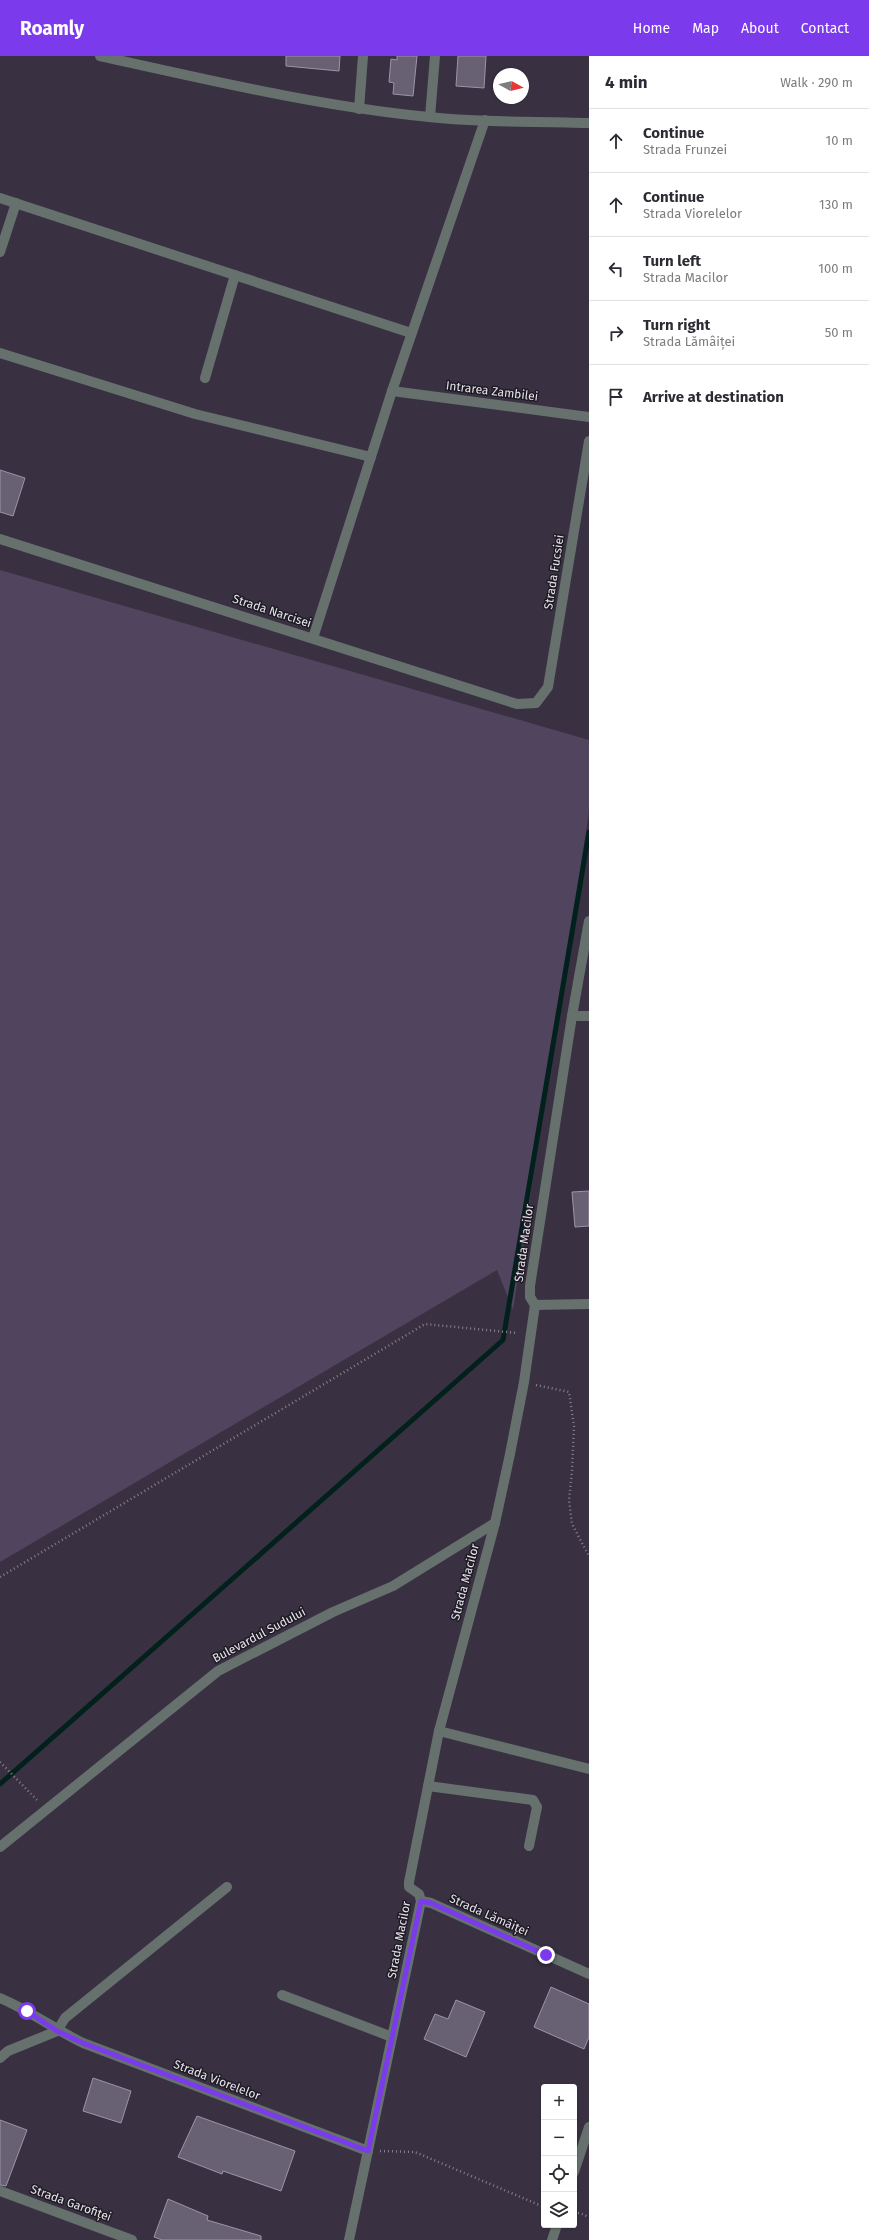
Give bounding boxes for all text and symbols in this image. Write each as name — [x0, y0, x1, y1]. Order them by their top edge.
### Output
text: Roamly — [20, 17, 84, 40]
text: Home — [633, 20, 670, 37]
text: Map — [692, 20, 719, 37]
text: About — [741, 20, 779, 37]
text: Contact — [801, 20, 849, 37]
north arrow — [493, 68, 529, 104]
text: 4 min — [605, 72, 648, 93]
text: Walk · 290 m — [780, 75, 853, 90]
text: Continue — [643, 124, 704, 142]
icon: ahead — [605, 130, 627, 152]
text: 10 m — [826, 133, 853, 148]
text: Strada Frunzei — [643, 142, 727, 157]
text: Continue — [643, 188, 704, 206]
icon: ahead — [605, 194, 627, 216]
text: 130 m — [819, 197, 853, 212]
text: Strada Viorelelor — [643, 206, 742, 221]
text: Turn left — [643, 252, 701, 270]
icon: left — [605, 258, 627, 280]
text: 100 m — [818, 261, 853, 276]
text: Strada Macilor — [643, 270, 728, 285]
text: Turn right — [643, 316, 710, 334]
icon: right — [605, 322, 627, 344]
text: 50 m — [825, 325, 853, 340]
text: Strada Lămâiței — [643, 334, 735, 349]
street label: Intrarea Zambilei — [445, 378, 539, 404]
icon: arrive — [605, 386, 627, 408]
text: Arrive at destination — [643, 388, 784, 406]
street label: Strada Fucsiei — [541, 534, 567, 610]
street label: Strada Narcisei — [231, 592, 313, 630]
street label: Strada Macilor — [512, 1203, 536, 1283]
street label: Strada Macilor — [448, 1542, 482, 1622]
street label: Bulevardul Sudului — [210, 1605, 308, 1665]
street label: Strada Lămâiței — [447, 1891, 531, 1940]
street label: Strada Macilor — [385, 1900, 413, 1980]
route end — [537, 1946, 555, 1964]
route start — [18, 2002, 36, 2020]
street label: Strada Viorelelor — [172, 2057, 263, 2103]
map controls — [541, 2084, 577, 2228]
button: + — [541, 2084, 577, 2120]
button: − — [541, 2120, 577, 2156]
button: locate — [541, 2156, 577, 2192]
street label: Strada Garofiței — [28, 2182, 113, 2225]
button: layers — [541, 2192, 577, 2228]

